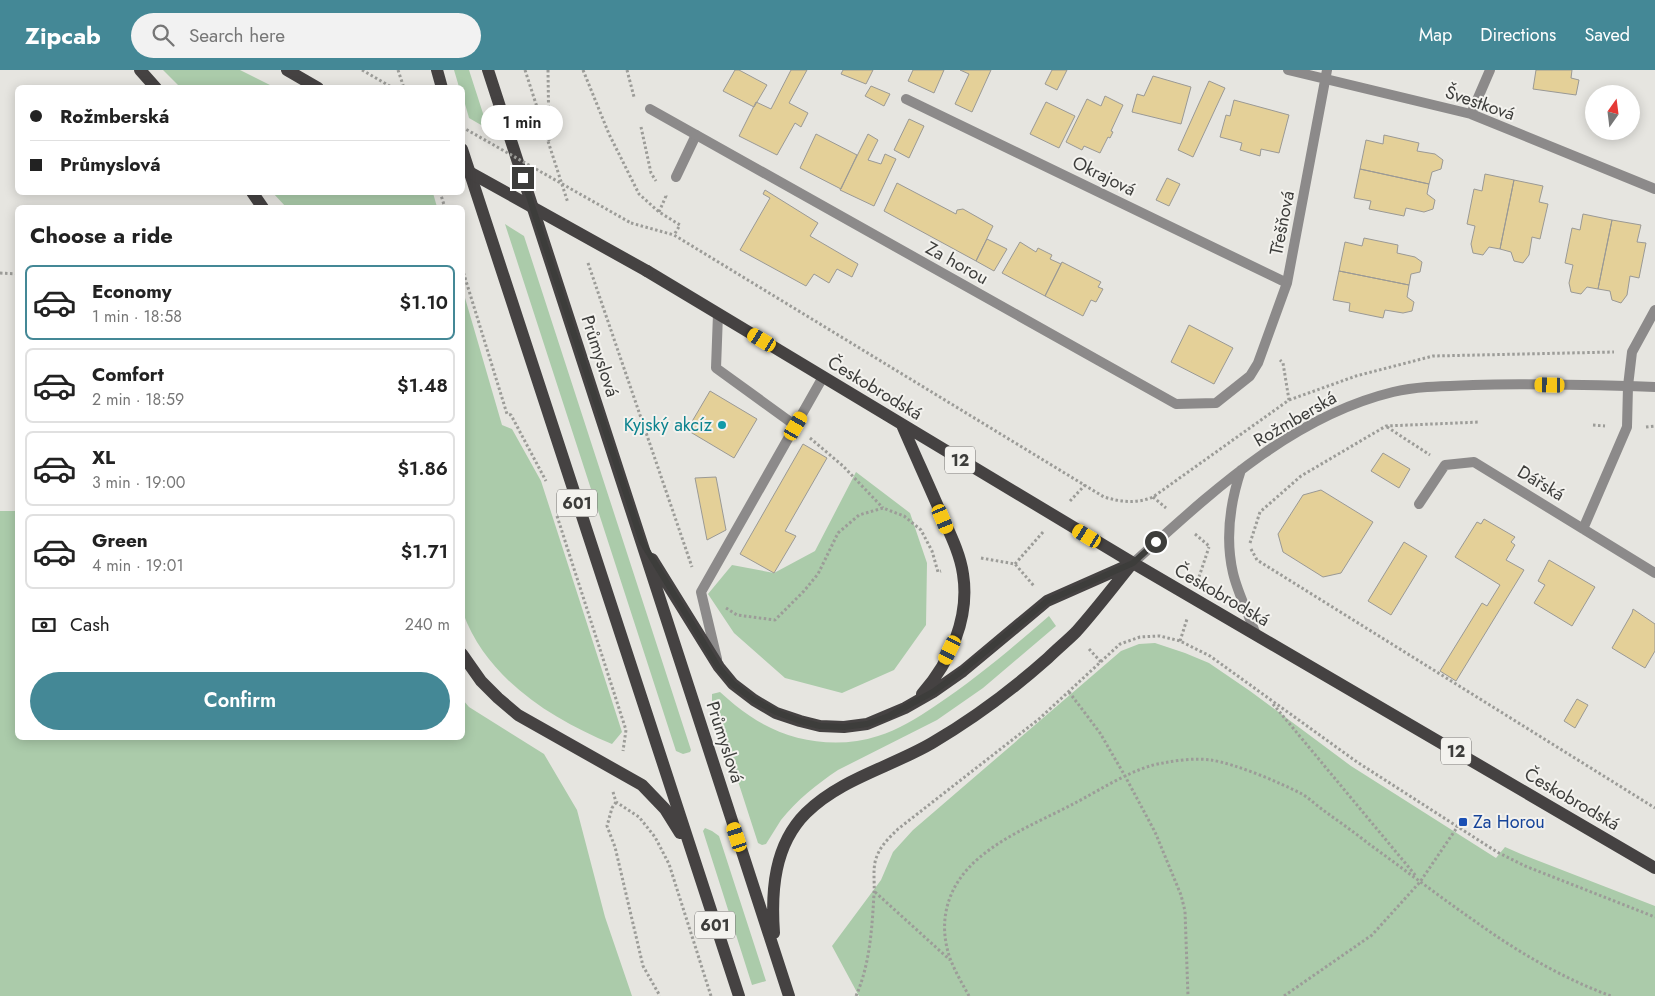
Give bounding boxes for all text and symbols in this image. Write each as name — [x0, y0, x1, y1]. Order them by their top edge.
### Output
search box — [131, 13, 481, 58]
text: Zipcab — [25, 18, 101, 53]
icon: search — [149, 21, 177, 49]
text: Search here — [189, 22, 285, 49]
text: Map — [1419, 22, 1452, 48]
text: Directions — [1480, 22, 1556, 48]
text: Saved — [1584, 22, 1630, 48]
street label: Švestková — [1442, 79, 1518, 127]
north arrow — [1585, 85, 1640, 140]
map controls — [1585, 85, 1640, 140]
text: Rožmberská — [60, 103, 169, 130]
callout: 1 min — [482, 106, 564, 140]
text: 1 min — [503, 111, 541, 134]
street label: Okrajová — [1068, 149, 1140, 203]
text: Průmyslová — [60, 151, 161, 178]
route end — [512, 167, 534, 189]
street label: Třešňová — [1263, 189, 1301, 257]
text: Choose a ride — [30, 219, 173, 251]
street label: Za horou — [921, 235, 993, 291]
text: Economy — [92, 278, 172, 305]
icon: car — [32, 280, 77, 325]
text: $1.10 — [400, 289, 448, 316]
text: 1 min · 18:58 — [92, 305, 182, 328]
street label: Průmyslová — [575, 312, 625, 400]
car — [745, 326, 778, 354]
street label: Českobrodská — [823, 349, 927, 427]
text: Comfort — [92, 361, 164, 388]
icon: car — [32, 363, 77, 408]
text: $1.48 — [397, 372, 448, 399]
car — [1534, 377, 1565, 393]
street label: Rožmberská — [1249, 385, 1341, 453]
text: 2 min · 18:59 — [92, 388, 184, 411]
car — [782, 409, 809, 443]
place label: Kyjský akcíz — [624, 412, 713, 438]
marker: Kyjský akcíz — [716, 419, 728, 431]
text: XL — [92, 444, 115, 471]
icon: car — [32, 446, 77, 491]
road number: 12 — [945, 446, 975, 474]
text: $1.86 — [398, 455, 448, 482]
street label: Dářská — [1512, 459, 1570, 507]
text: 3 min · 19:00 — [92, 471, 185, 494]
road number: 601 — [557, 489, 597, 516]
car — [930, 502, 955, 536]
car — [1070, 522, 1103, 550]
text: Green — [92, 527, 148, 554]
icon: car — [32, 529, 77, 574]
route start — [1145, 531, 1167, 553]
text: $1.71 — [401, 538, 448, 565]
text: 4 min · 19:01 — [92, 554, 184, 577]
street label: Českobrodská — [1169, 557, 1275, 633]
icon: cash — [30, 611, 58, 639]
text: Cash — [70, 611, 110, 638]
text: 240 m — [405, 613, 450, 636]
car — [936, 633, 963, 667]
button: Confirm — [30, 672, 450, 730]
street label: Průmyslová — [700, 698, 750, 786]
road number: 12 — [1441, 738, 1471, 764]
street label: Českobrodská — [1519, 761, 1625, 837]
place label: Za Horou — [1473, 809, 1545, 835]
marker: Za Horou — [1457, 816, 1469, 828]
car — [725, 820, 748, 854]
road number: 601 — [695, 912, 735, 938]

